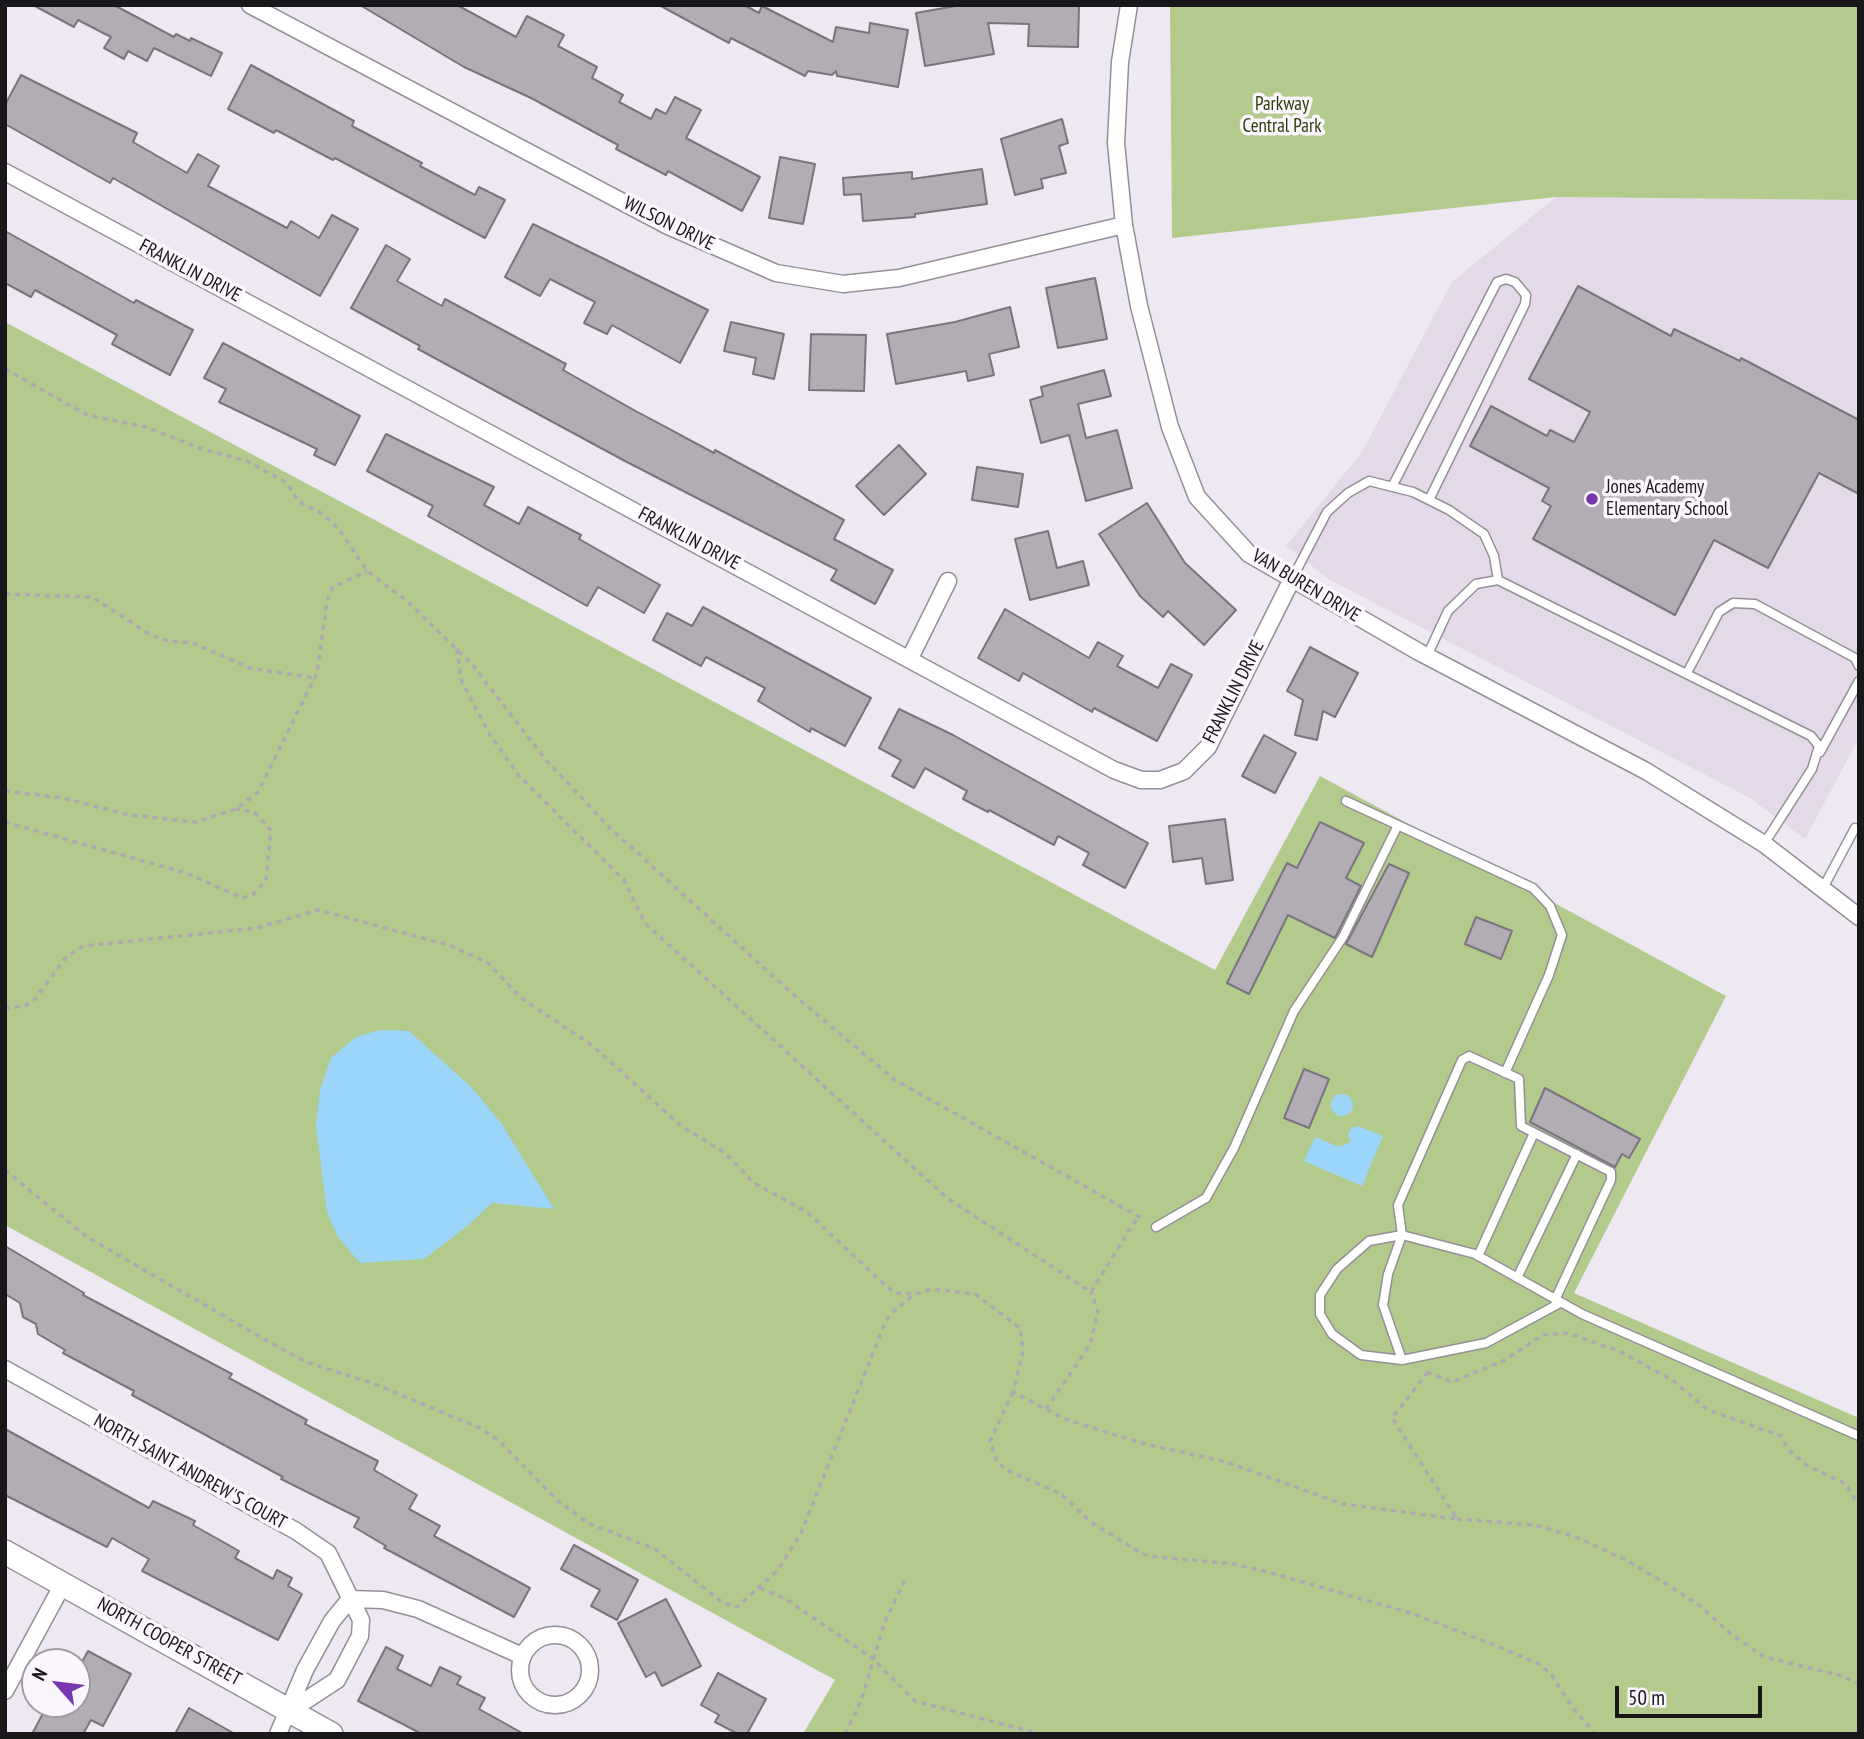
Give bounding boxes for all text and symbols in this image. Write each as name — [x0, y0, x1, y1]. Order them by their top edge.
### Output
park label: Parkway Central Park — [1242, 94, 1322, 138]
street label: WILSON DRIVE — [620, 192, 718, 256]
street label: FRANKLIN DRIVE — [135, 235, 245, 307]
place label: Jones Academy Elementary School — [1606, 477, 1728, 521]
marker: Jones Academy Elementary School — [1584, 491, 1600, 507]
street label: FRANKLIN DRIVE — [634, 503, 744, 575]
street label: VAN BUREN DRIVE — [1248, 545, 1364, 627]
street label: FRANKLIN DRIVE — [1198, 637, 1270, 747]
street label: NORTH SAINT ANDREW'S COURT — [90, 1410, 290, 1534]
street label: NORTH COOPER STREET — [93, 1593, 245, 1691]
north arrow — [21, 1648, 91, 1718]
text: N — [26, 1664, 52, 1684]
scale bar — [1619, 1672, 1766, 1716]
text: 50 m — [1628, 1684, 1665, 1711]

